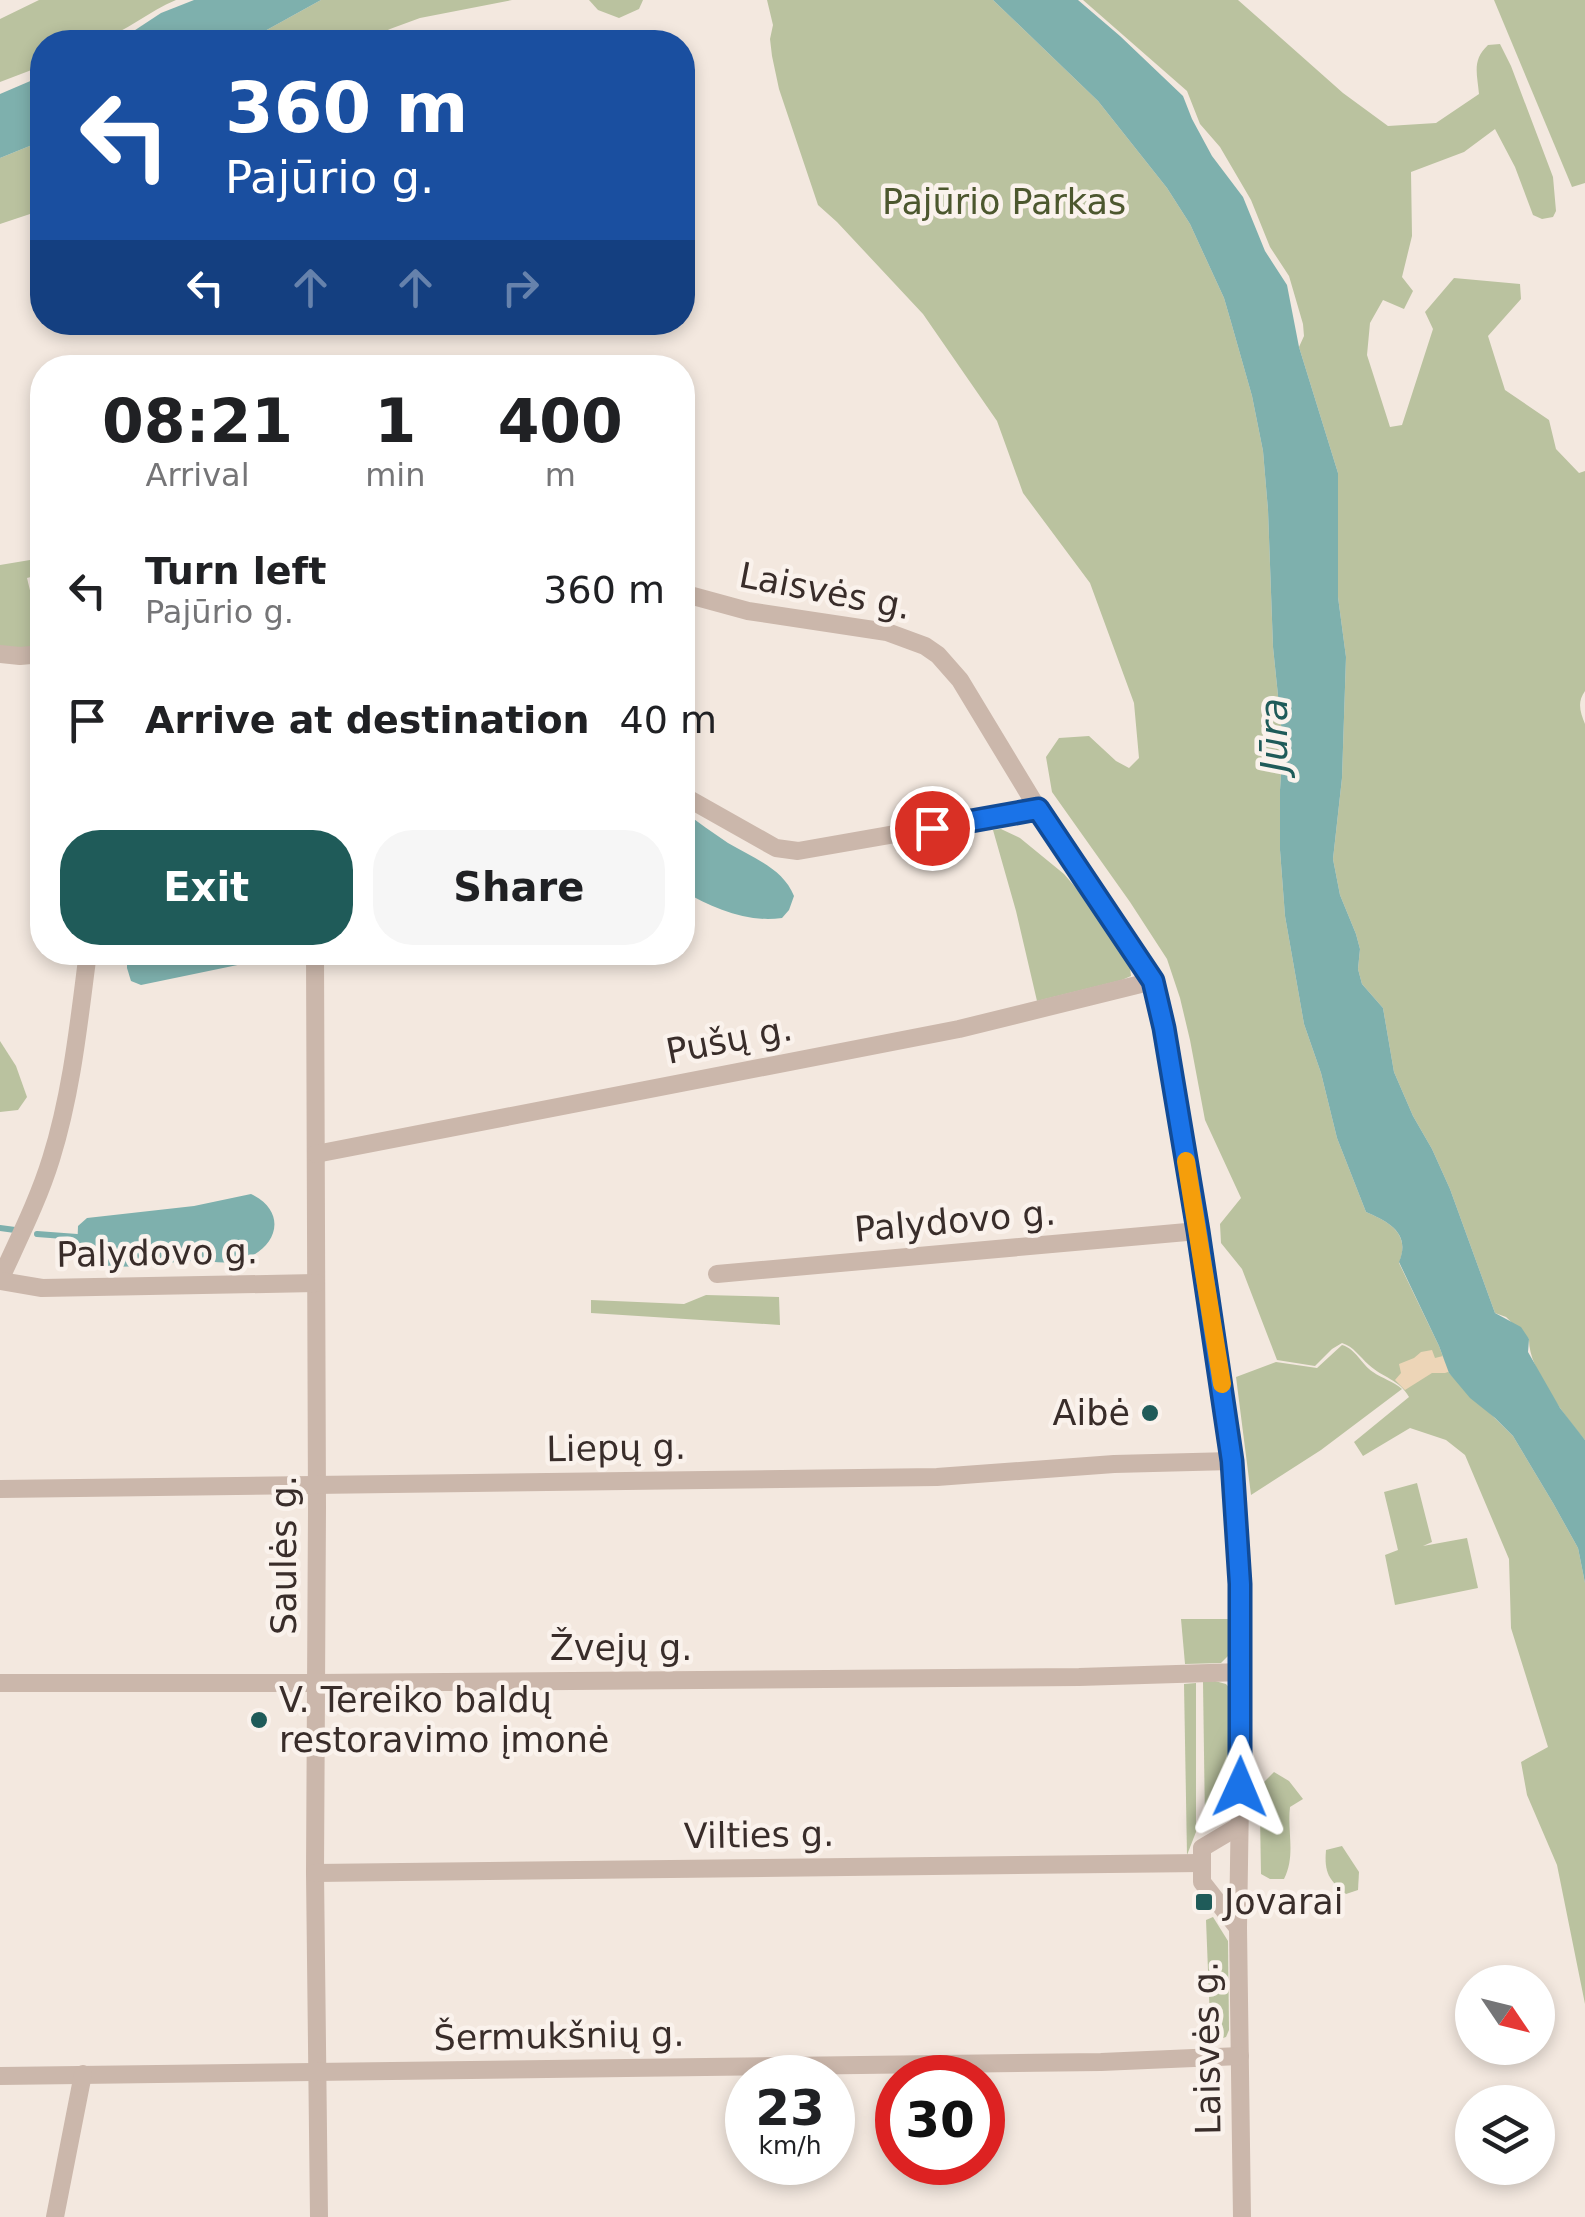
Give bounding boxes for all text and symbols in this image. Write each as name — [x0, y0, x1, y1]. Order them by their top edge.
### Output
text: 360 m — [225, 67, 468, 149]
icon: left — [60, 70, 190, 200]
text: Pajūrio g. — [225, 151, 434, 204]
park label: Pajūrio Parkas — [882, 182, 1126, 222]
icon: left — [178, 260, 233, 315]
icon: ahead — [283, 260, 338, 315]
icon: ahead — [388, 260, 443, 315]
icon: right — [493, 260, 548, 315]
text: 08:21 — [102, 386, 293, 456]
text: 1 — [374, 386, 416, 456]
text: 400 — [498, 386, 623, 456]
text: Arrival — [146, 456, 250, 494]
text: min — [365, 456, 426, 494]
text: m — [545, 456, 576, 494]
text: Turn left — [145, 549, 326, 593]
street label: Laisvės g. — [736, 555, 914, 627]
icon: left — [60, 563, 115, 618]
text: 360 m — [543, 568, 665, 612]
text: Pajūrio g. — [145, 593, 294, 631]
icon: arrive — [60, 693, 115, 748]
text: Arrive at destination — [145, 698, 590, 742]
text: 40 m — [620, 698, 717, 742]
water label: Jūra — [1252, 698, 1296, 779]
pin — [890, 786, 975, 871]
icon: arrive — [905, 801, 960, 856]
button: Exit — [60, 830, 353, 945]
button: Share — [373, 830, 665, 945]
street label: Pušų g. — [663, 1008, 795, 1072]
street label: Palydovo g. — [853, 1192, 1057, 1250]
street label: Palydovo g. — [56, 1231, 258, 1275]
place label: Aibė — [1053, 1393, 1130, 1433]
marker: Aibė — [1139, 1402, 1161, 1424]
street label: Liepų g. — [546, 1427, 686, 1469]
street label: Saulės g. — [264, 1475, 304, 1635]
street label: Žvejų g. — [550, 1627, 692, 1668]
place label: V. Tereiko baldų restoravimo įmonė — [279, 1680, 609, 1760]
marker: V. Tereiko baldų restoravimo įmonė — [248, 1709, 270, 1731]
position arrow — [1188, 1735, 1292, 1839]
street label: Vilties g. — [684, 1814, 834, 1856]
place label: Jovarai — [1222, 1882, 1343, 1922]
marker: Jovarai — [1193, 1891, 1215, 1913]
street label: Laisvės g. — [1185, 1961, 1229, 2135]
north arrow — [1455, 1965, 1555, 2065]
map controls — [1455, 1965, 1555, 2185]
street label: Šermukšnių g. — [433, 2013, 685, 2058]
speed limit sign: 30 — [875, 2055, 1005, 2185]
text: 23 — [755, 2079, 825, 2137]
button: layers — [1455, 2085, 1555, 2185]
text: km/h — [758, 2131, 822, 2160]

